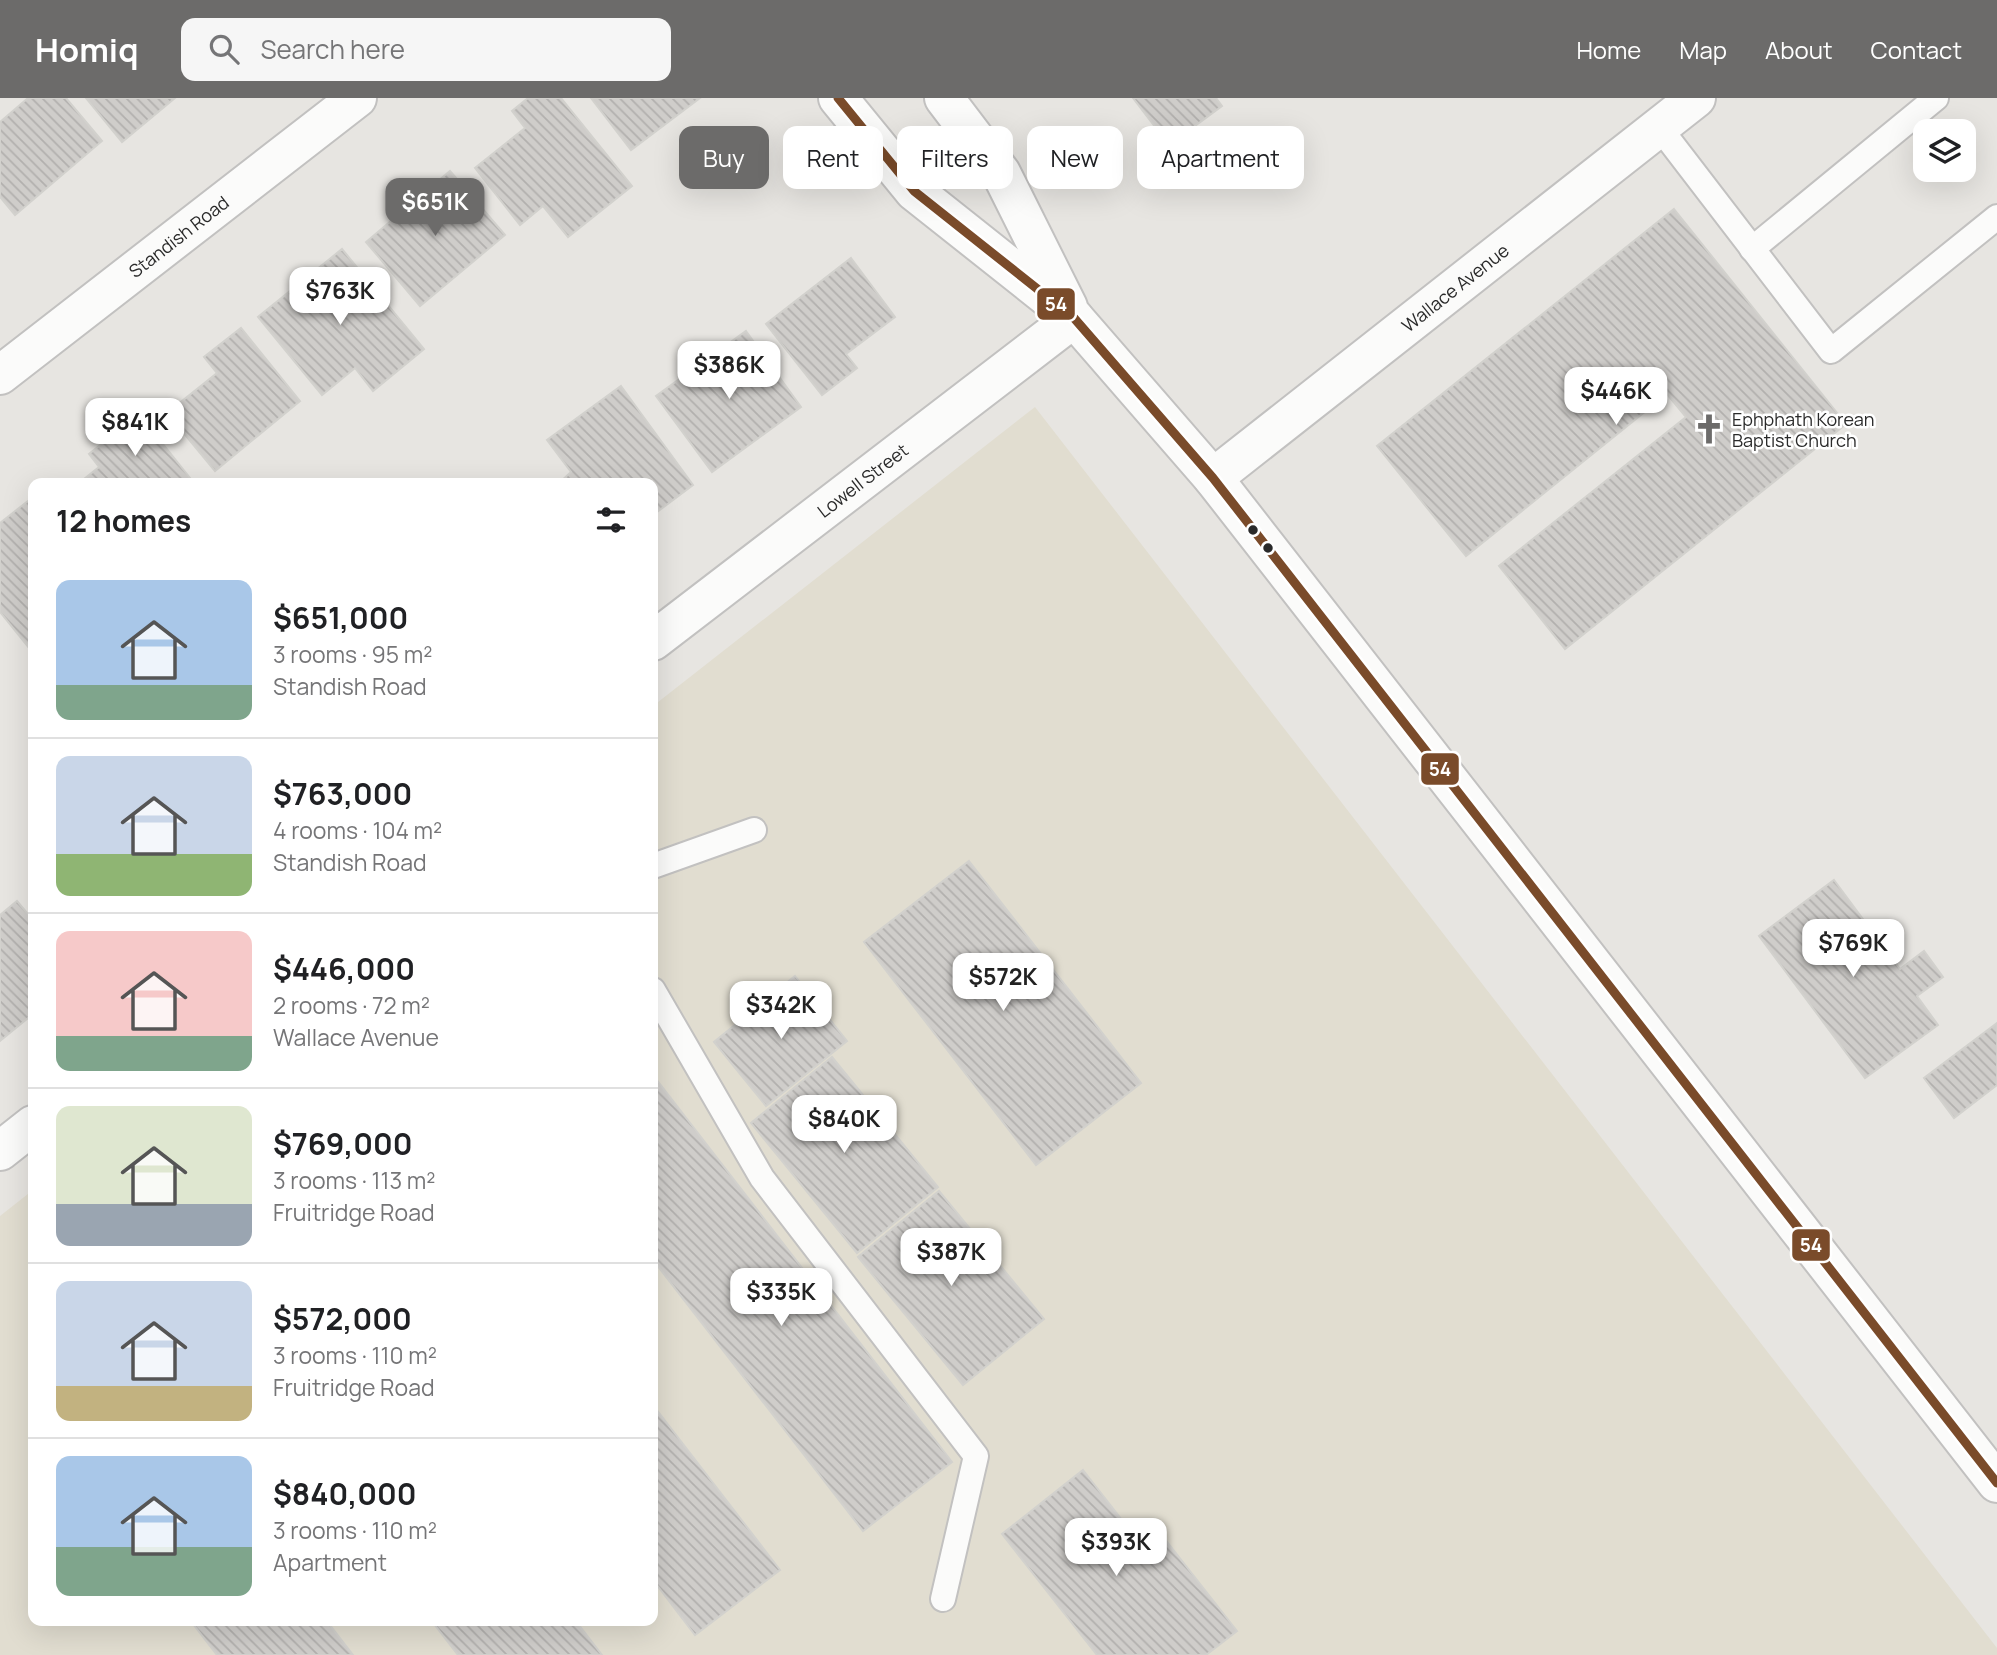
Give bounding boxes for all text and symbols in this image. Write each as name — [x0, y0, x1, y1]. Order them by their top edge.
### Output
search box — [181, 18, 671, 81]
text: Homiq — [35, 27, 139, 72]
icon: search — [205, 30, 243, 68]
text: Search here — [261, 31, 405, 67]
text: Home — [1576, 33, 1641, 66]
text: Map — [1679, 33, 1727, 66]
text: About — [1765, 33, 1833, 66]
text: Contact — [1871, 33, 1962, 66]
map controls — [1913, 119, 1976, 182]
button: layers — [1913, 119, 1976, 182]
chip: Buy — [679, 126, 769, 189]
chip: Rent — [783, 126, 883, 189]
chip: Filters — [897, 126, 1013, 189]
chip: New — [1027, 126, 1123, 189]
chip: Apartment — [1137, 126, 1304, 189]
pin: $651K — [386, 178, 484, 238]
text: $651K — [401, 185, 469, 217]
street label: Standish Road — [124, 190, 233, 283]
street label: Wallace Avenue — [1397, 238, 1514, 337]
pin: $763K — [291, 268, 389, 327]
text: $763K — [305, 274, 375, 306]
line badge: 54 — [1036, 287, 1076, 321]
text: 54 — [1045, 291, 1067, 317]
pin: $386K — [680, 342, 778, 401]
text: $386K — [693, 348, 765, 380]
pin: $446K — [1567, 368, 1665, 427]
text: $446K — [1580, 374, 1652, 406]
pin: $841K — [86, 398, 184, 458]
text: $841K — [101, 405, 169, 437]
place label: Ephphath Korean Baptist Church — [1732, 407, 1874, 452]
church icon: Ephphath Korean Baptist Church — [1692, 412, 1726, 446]
street label: Lowell Street — [812, 438, 913, 523]
text: 12 homes — [56, 500, 191, 541]
icon: filters — [592, 501, 630, 539]
unlabelled marker — [1246, 523, 1260, 537]
unlabelled marker — [1261, 541, 1275, 555]
text: $651,000 — [273, 597, 408, 638]
icon: home — [112, 608, 196, 692]
text: 3 rooms · 95 m² — [273, 638, 432, 670]
text: Standish Road — [273, 670, 427, 702]
line badge: 54 — [1420, 752, 1460, 786]
text: 54 — [1429, 756, 1451, 782]
text: $763,000 — [273, 773, 412, 814]
icon: home — [112, 784, 196, 868]
text: 4 rooms · 104 m² — [273, 814, 442, 846]
text: Standish Road — [273, 846, 427, 878]
pin: $769K — [1804, 920, 1902, 979]
text: $769K — [1818, 926, 1888, 958]
text: $446,000 — [273, 948, 415, 989]
pin: $572K — [954, 954, 1052, 1013]
icon: home — [112, 959, 196, 1043]
text: $572K — [969, 960, 1037, 992]
pin: $342K — [732, 982, 830, 1041]
text: $342K — [746, 988, 816, 1020]
text: 2 rooms · 72 m² — [273, 989, 430, 1021]
text: Wallace Avenue — [273, 1021, 439, 1053]
pin: $840K — [795, 1096, 893, 1155]
text: $840K — [808, 1102, 880, 1134]
text: $769,000 — [273, 1123, 413, 1164]
icon: home — [112, 1134, 196, 1218]
text: 3 rooms · 113 m² — [273, 1164, 436, 1196]
text: Fruitridge Road — [273, 1196, 435, 1228]
pin: $387K — [902, 1228, 1000, 1288]
line badge: 54 — [1791, 1228, 1831, 1262]
text: 54 — [1800, 1232, 1822, 1258]
text: $387K — [916, 1235, 986, 1267]
pin: $335K — [732, 1268, 830, 1328]
text: $335K — [746, 1275, 816, 1307]
text: $572,000 — [273, 1298, 412, 1339]
icon: home — [112, 1309, 196, 1393]
text: 3 rooms · 110 m² — [273, 1339, 437, 1371]
text: Fruitridge Road — [273, 1371, 435, 1403]
text: $840,000 — [273, 1473, 417, 1514]
icon: home — [112, 1484, 196, 1568]
text: 3 rooms · 110 m² — [273, 1514, 437, 1546]
pin: $393K — [1067, 1518, 1165, 1578]
text: $393K — [1081, 1525, 1151, 1557]
text: Apartment — [273, 1546, 387, 1578]

